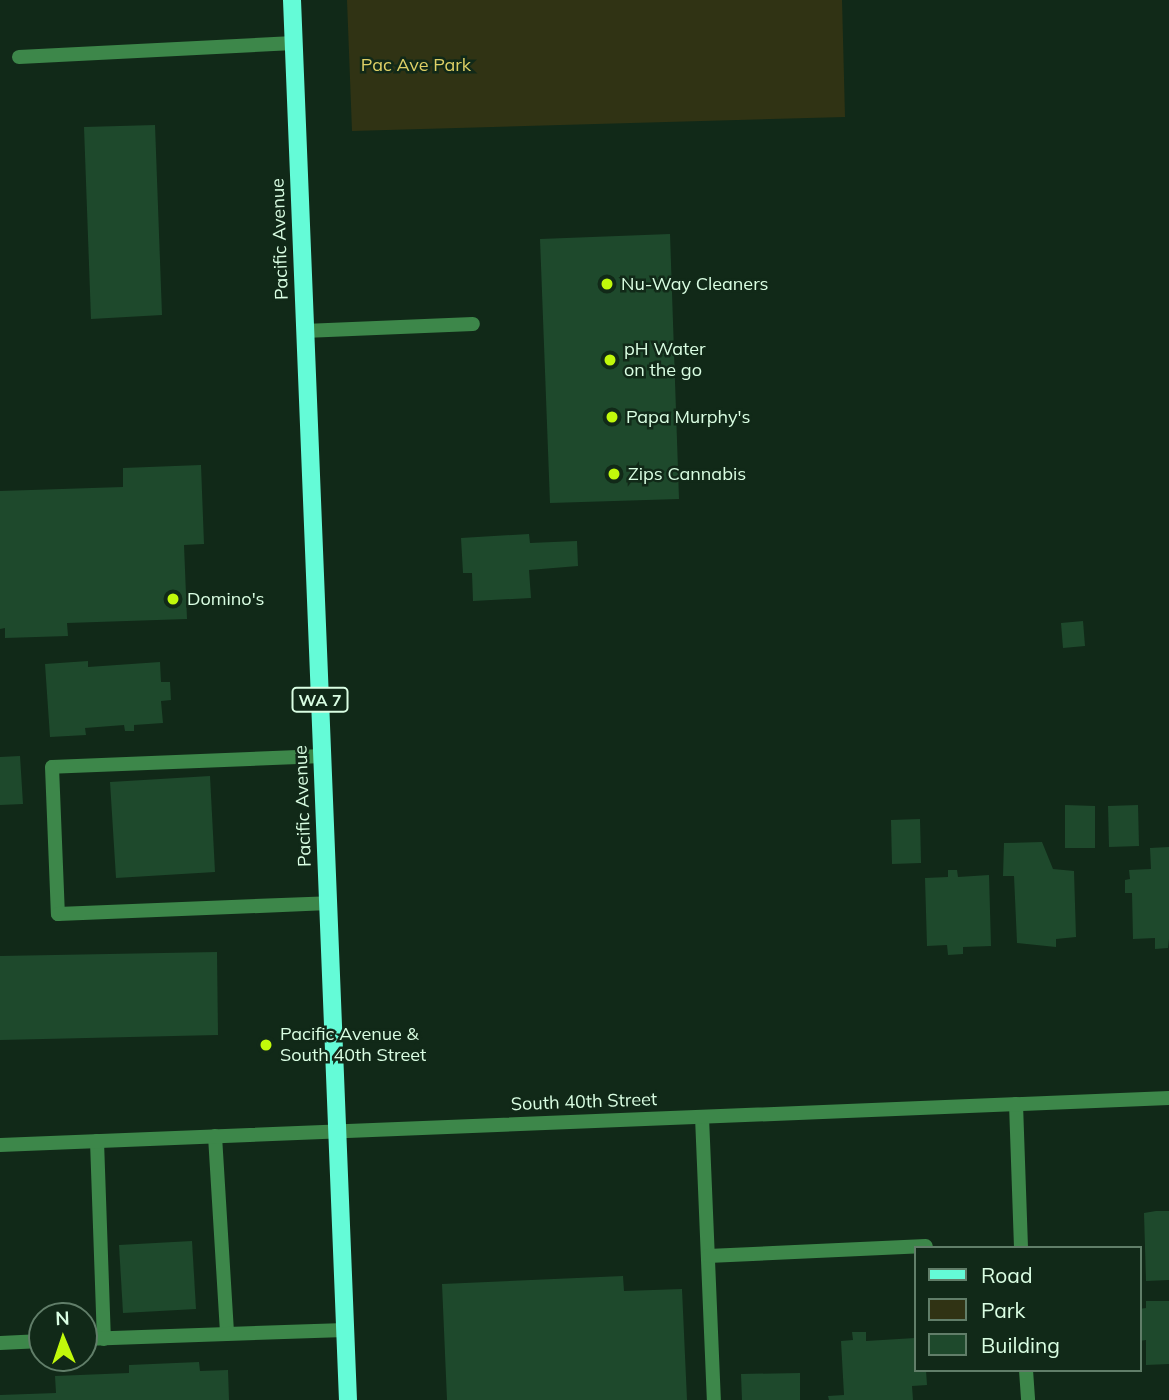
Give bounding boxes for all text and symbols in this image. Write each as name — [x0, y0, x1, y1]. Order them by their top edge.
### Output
park label: Pac Ave Park — [361, 54, 471, 76]
street label: Pacific Avenue — [267, 178, 293, 300]
place label: Nu-Way Cleaners — [621, 273, 769, 295]
marker: Nu-Way Cleaners — [599, 276, 615, 292]
place label: pH Water on the go — [624, 339, 706, 382]
marker: pH Water on the go — [602, 352, 618, 368]
place label: Papa Murphy's — [626, 406, 750, 428]
marker: Papa Murphy's — [604, 409, 620, 425]
place label: Zips Cannabis — [628, 463, 746, 485]
marker: Zips Cannabis — [606, 466, 622, 482]
place label: Domino's — [187, 588, 265, 610]
marker: Domino's — [165, 591, 181, 607]
road number: WA 7 — [290, 688, 350, 712]
street label: Pacific Avenue — [290, 745, 316, 867]
place label: Pacific Avenue & South 40th Street — [280, 1024, 426, 1066]
marker: Pacific Avenue & South 40th Street — [258, 1037, 274, 1053]
street label: South 40th Street — [510, 1089, 658, 1115]
legend — [914, 1246, 1141, 1372]
text: Road — [981, 1262, 1032, 1288]
text: Park — [981, 1297, 1025, 1323]
north arrow — [28, 1302, 98, 1372]
text: N — [55, 1306, 70, 1330]
text: Building — [981, 1332, 1060, 1358]

